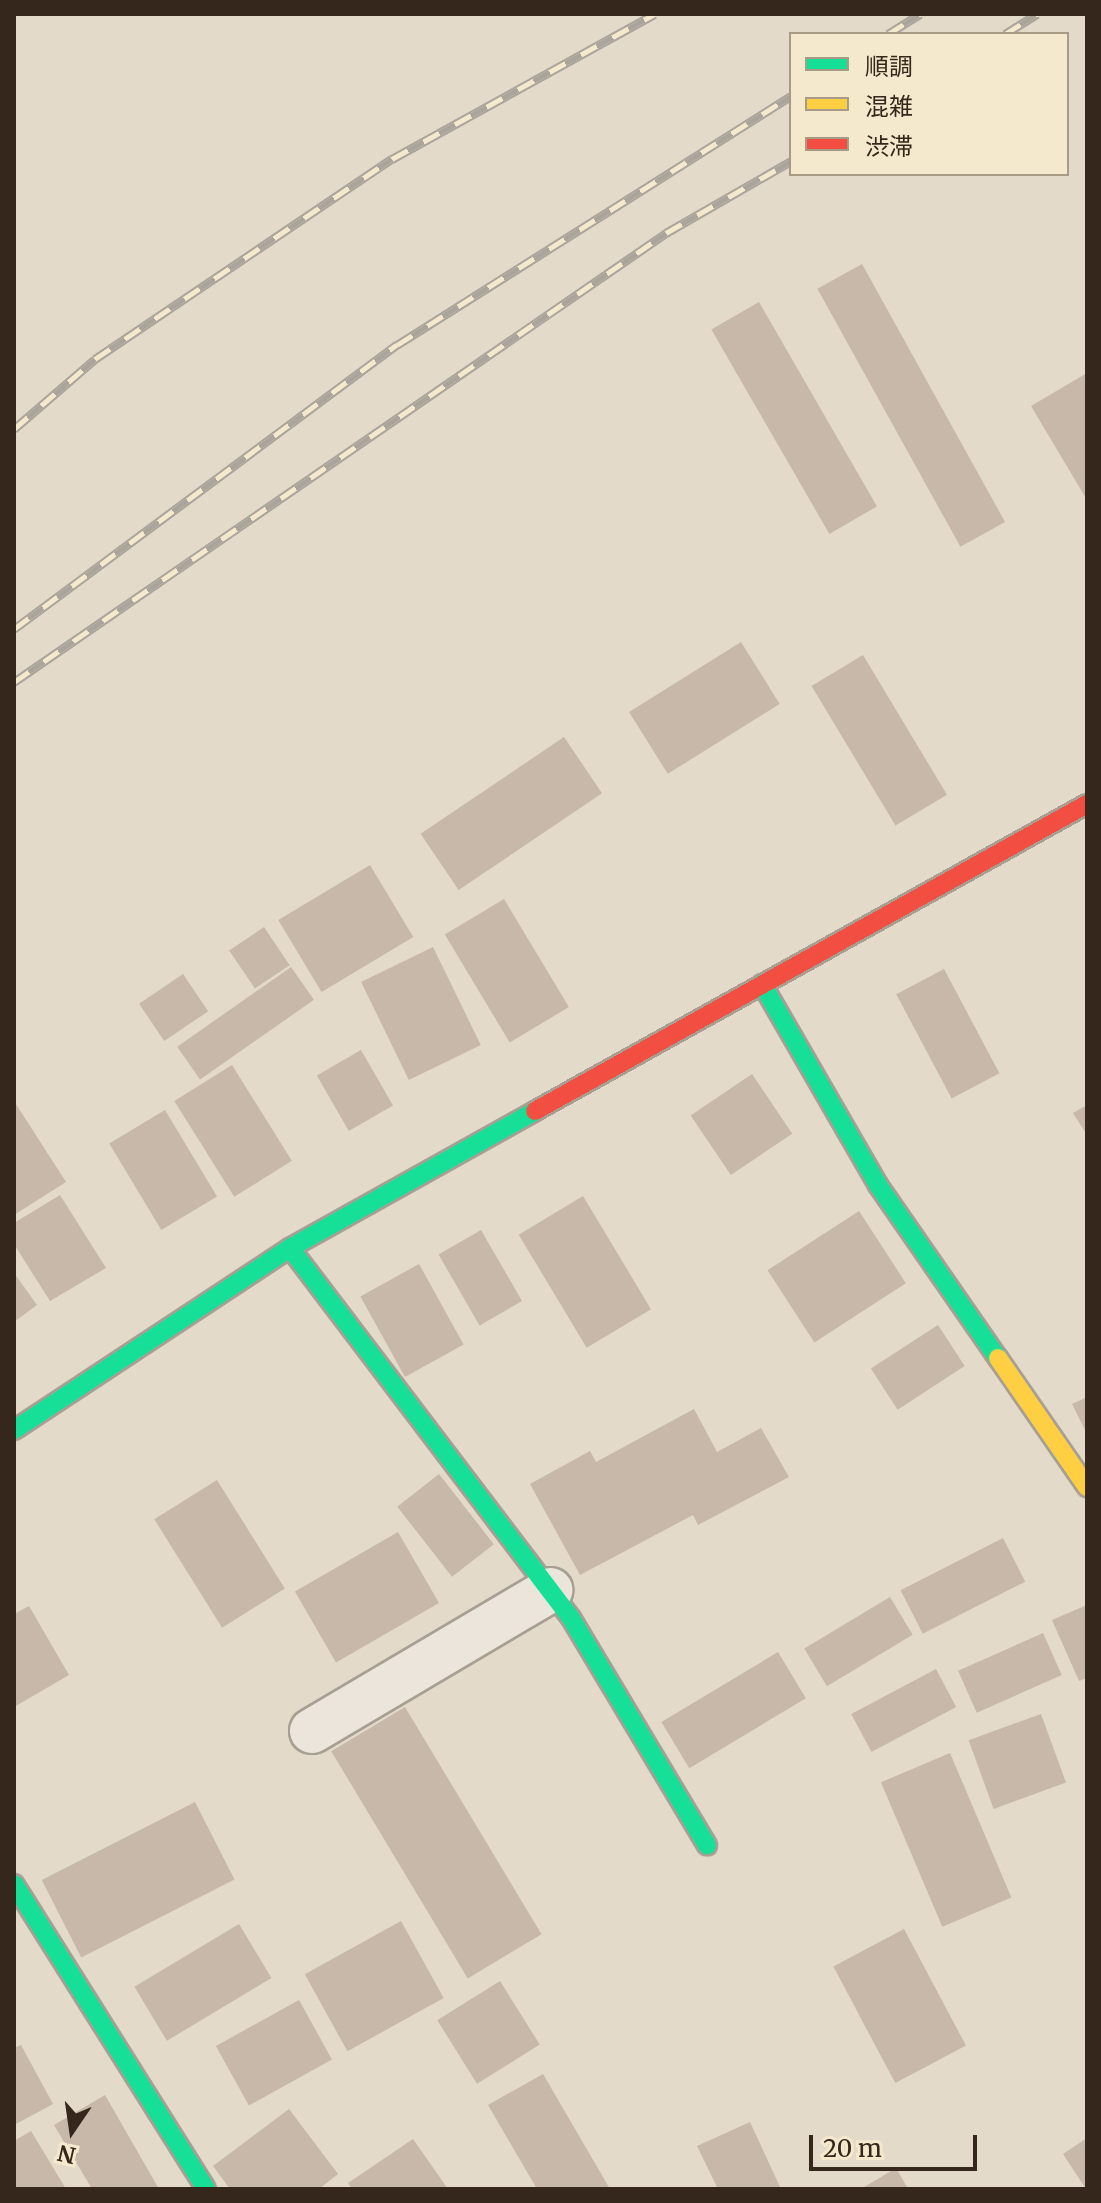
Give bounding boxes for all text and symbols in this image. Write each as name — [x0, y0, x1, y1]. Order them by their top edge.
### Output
legend — [789, 32, 1069, 176]
text: 順調 — [865, 51, 913, 82]
text: 混雑 — [865, 91, 913, 122]
text: 渋滞 — [865, 131, 913, 162]
north arrow — [32, 2091, 112, 2171]
scale bar — [813, 2119, 981, 2169]
text: 20 m — [823, 2133, 882, 2164]
text: N — [55, 2139, 78, 2170]

